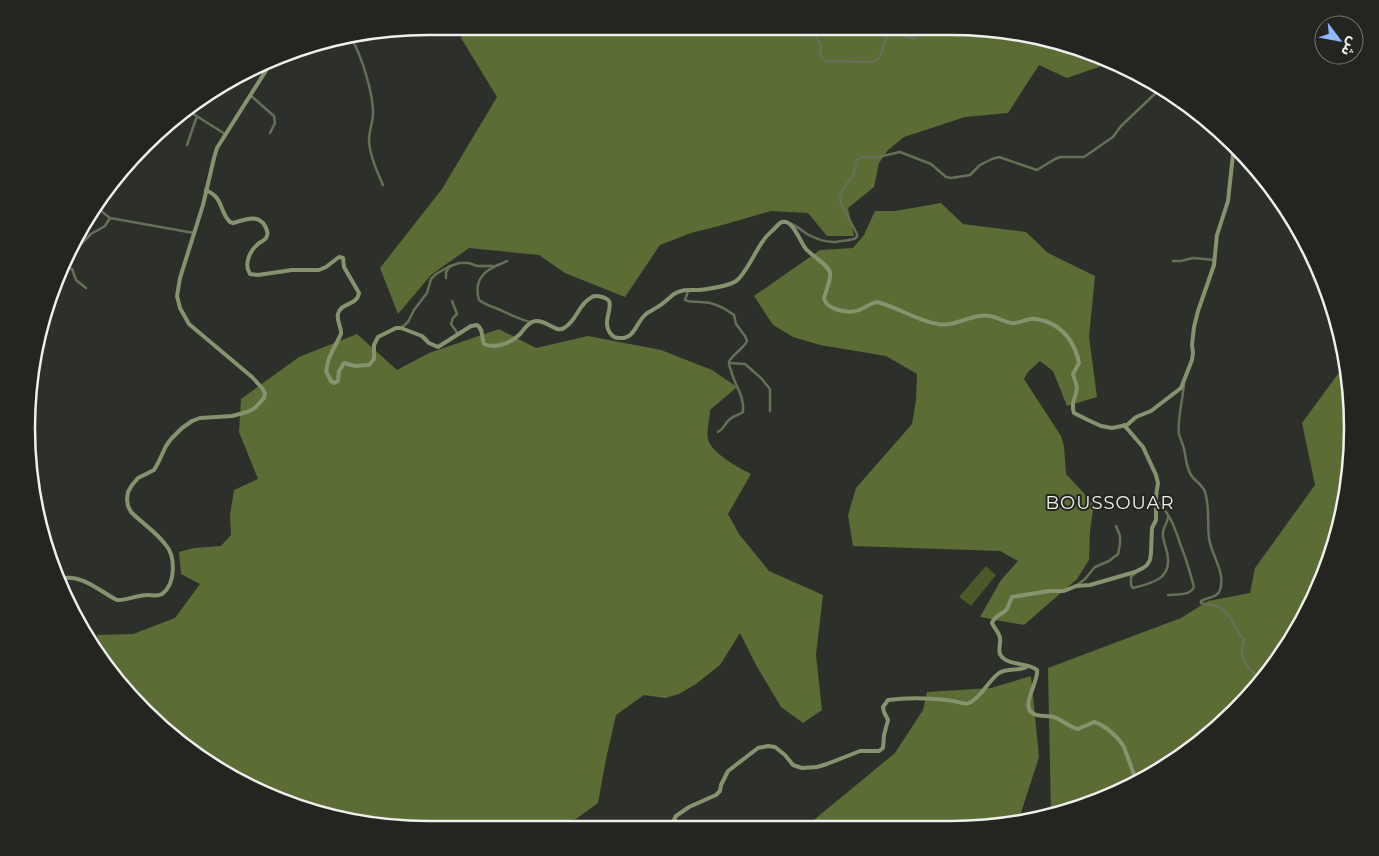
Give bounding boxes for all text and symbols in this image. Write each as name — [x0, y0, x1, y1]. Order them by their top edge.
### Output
north arrow — [1314, 15, 1364, 65]
text: ش — [1337, 34, 1363, 60]
district label: BOUSSOUAR — [1045, 492, 1175, 514]

